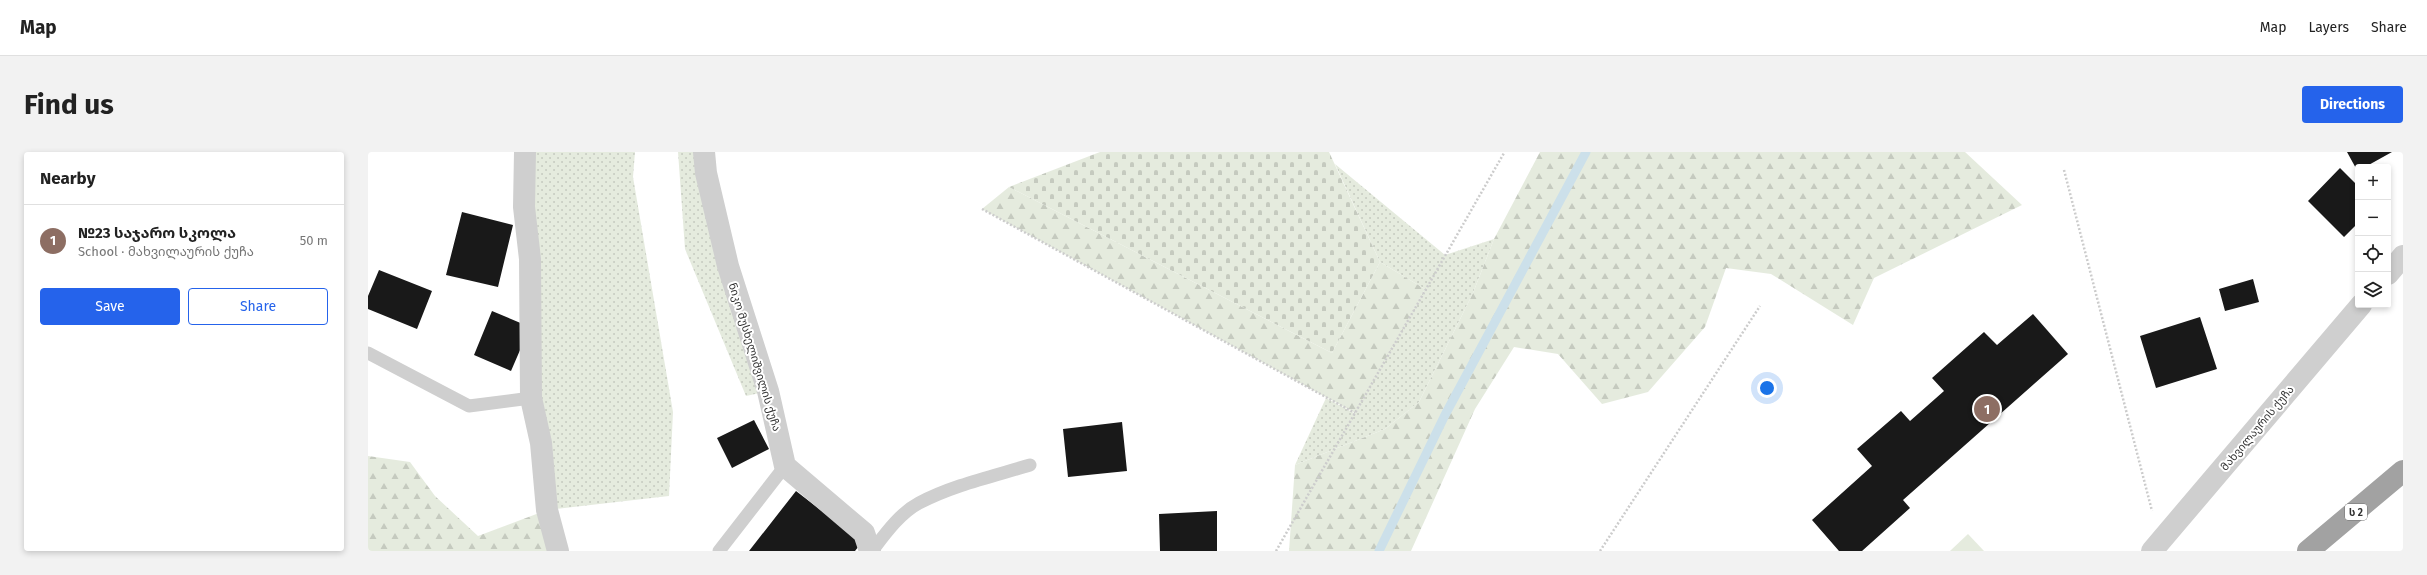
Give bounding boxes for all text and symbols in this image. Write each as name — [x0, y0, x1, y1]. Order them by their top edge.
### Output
text: Map — [20, 16, 57, 39]
text: Map — [2260, 19, 2286, 36]
text: Layers — [2308, 19, 2349, 36]
text: Share — [2371, 19, 2407, 36]
button: Directions — [2302, 86, 2403, 123]
text: Find us — [24, 88, 114, 121]
map controls — [2355, 164, 2391, 308]
button: + — [2355, 164, 2391, 200]
text: Nearby — [40, 168, 95, 189]
button: − — [2355, 200, 2391, 236]
text: №23 საჯარო სკოლა — [78, 224, 236, 242]
text: 1 — [50, 233, 56, 248]
text: 50 m — [300, 233, 328, 248]
button: locate — [2355, 236, 2391, 272]
text: School · მახვილაურის ქუჩა — [78, 244, 254, 259]
button: layers — [2355, 272, 2391, 308]
street label: ნიკო მუსხელიშვილის ქუჩა — [726, 281, 783, 433]
button: Save — [40, 288, 180, 325]
button: Share — [188, 288, 328, 325]
your location — [1757, 378, 1777, 398]
street label: მახვილაურის ქუჩა — [2218, 383, 2297, 473]
pin: 1 — [1974, 394, 2000, 424]
road number: ს 2 — [2345, 504, 2367, 520]

